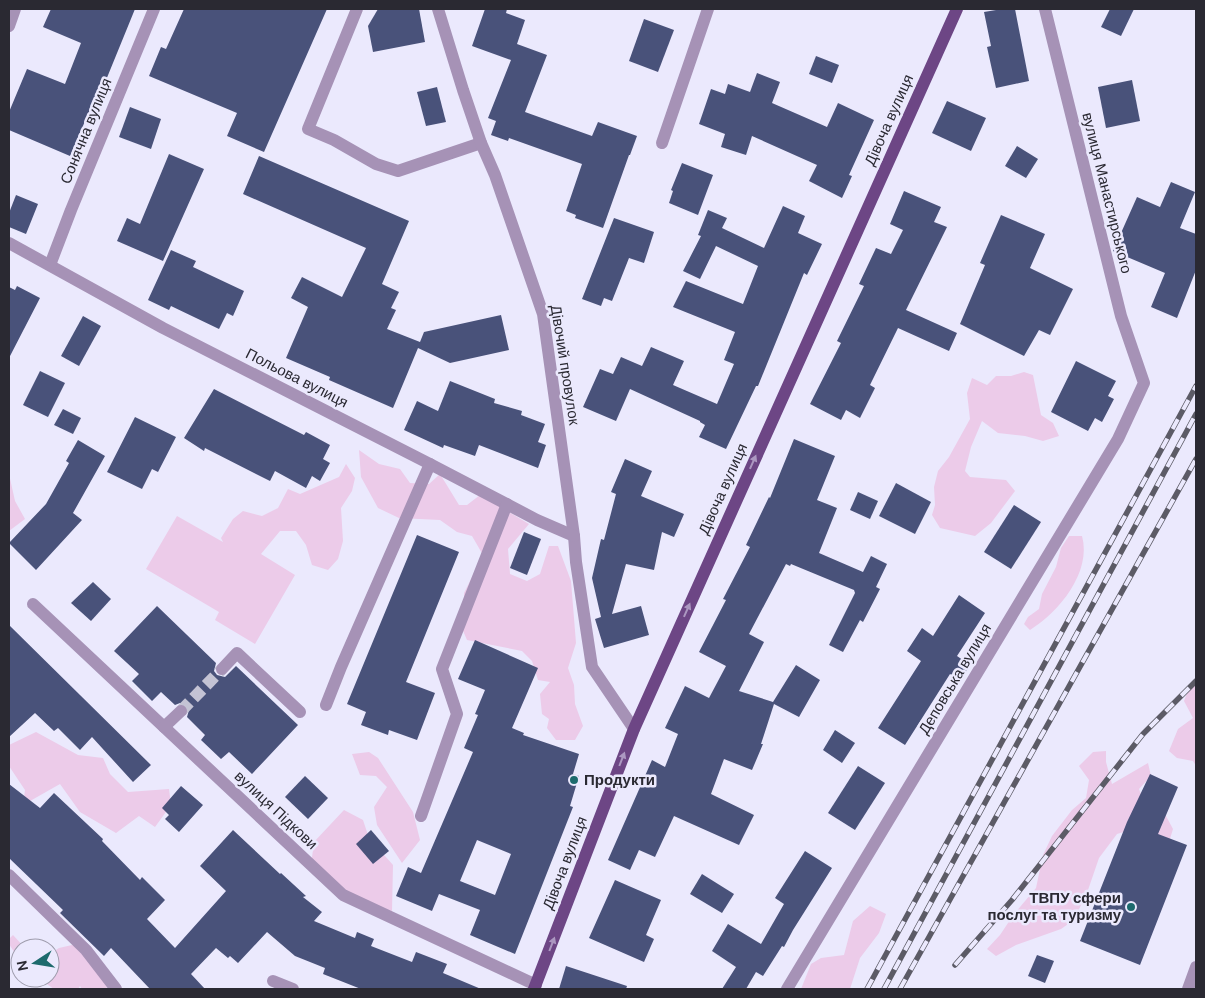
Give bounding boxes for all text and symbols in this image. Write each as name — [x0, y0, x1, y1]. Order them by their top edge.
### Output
street label: Дівоча вулиця — [860, 71, 918, 169]
street label: Сонячна вулиця — [56, 75, 116, 187]
street label: вулиця Манастирського — [1077, 110, 1137, 276]
street label: Дівочий провулок — [546, 304, 584, 427]
street label: Польова вулиця — [242, 344, 352, 412]
street label: Дівоча вулиця — [694, 440, 752, 538]
one-way arrow — [750, 455, 758, 469]
one-way arrow — [683, 603, 691, 617]
street label: Деповська вулиця — [914, 620, 996, 738]
one-way arrow — [619, 752, 626, 767]
street label: вулиця Підкови — [230, 766, 322, 854]
place label: Продукти — [584, 770, 655, 790]
marker: Продукти — [568, 774, 580, 786]
street label: Дівоча вулиця — [538, 814, 592, 912]
place label: ТВПУ сфери послуг та туризму — [987, 888, 1122, 925]
marker: ТВПУ сфери послуг та туризму — [1125, 901, 1137, 913]
one-way arrow — [548, 937, 556, 951]
north arrow — [10, 938, 60, 988]
text: N — [12, 959, 32, 973]

